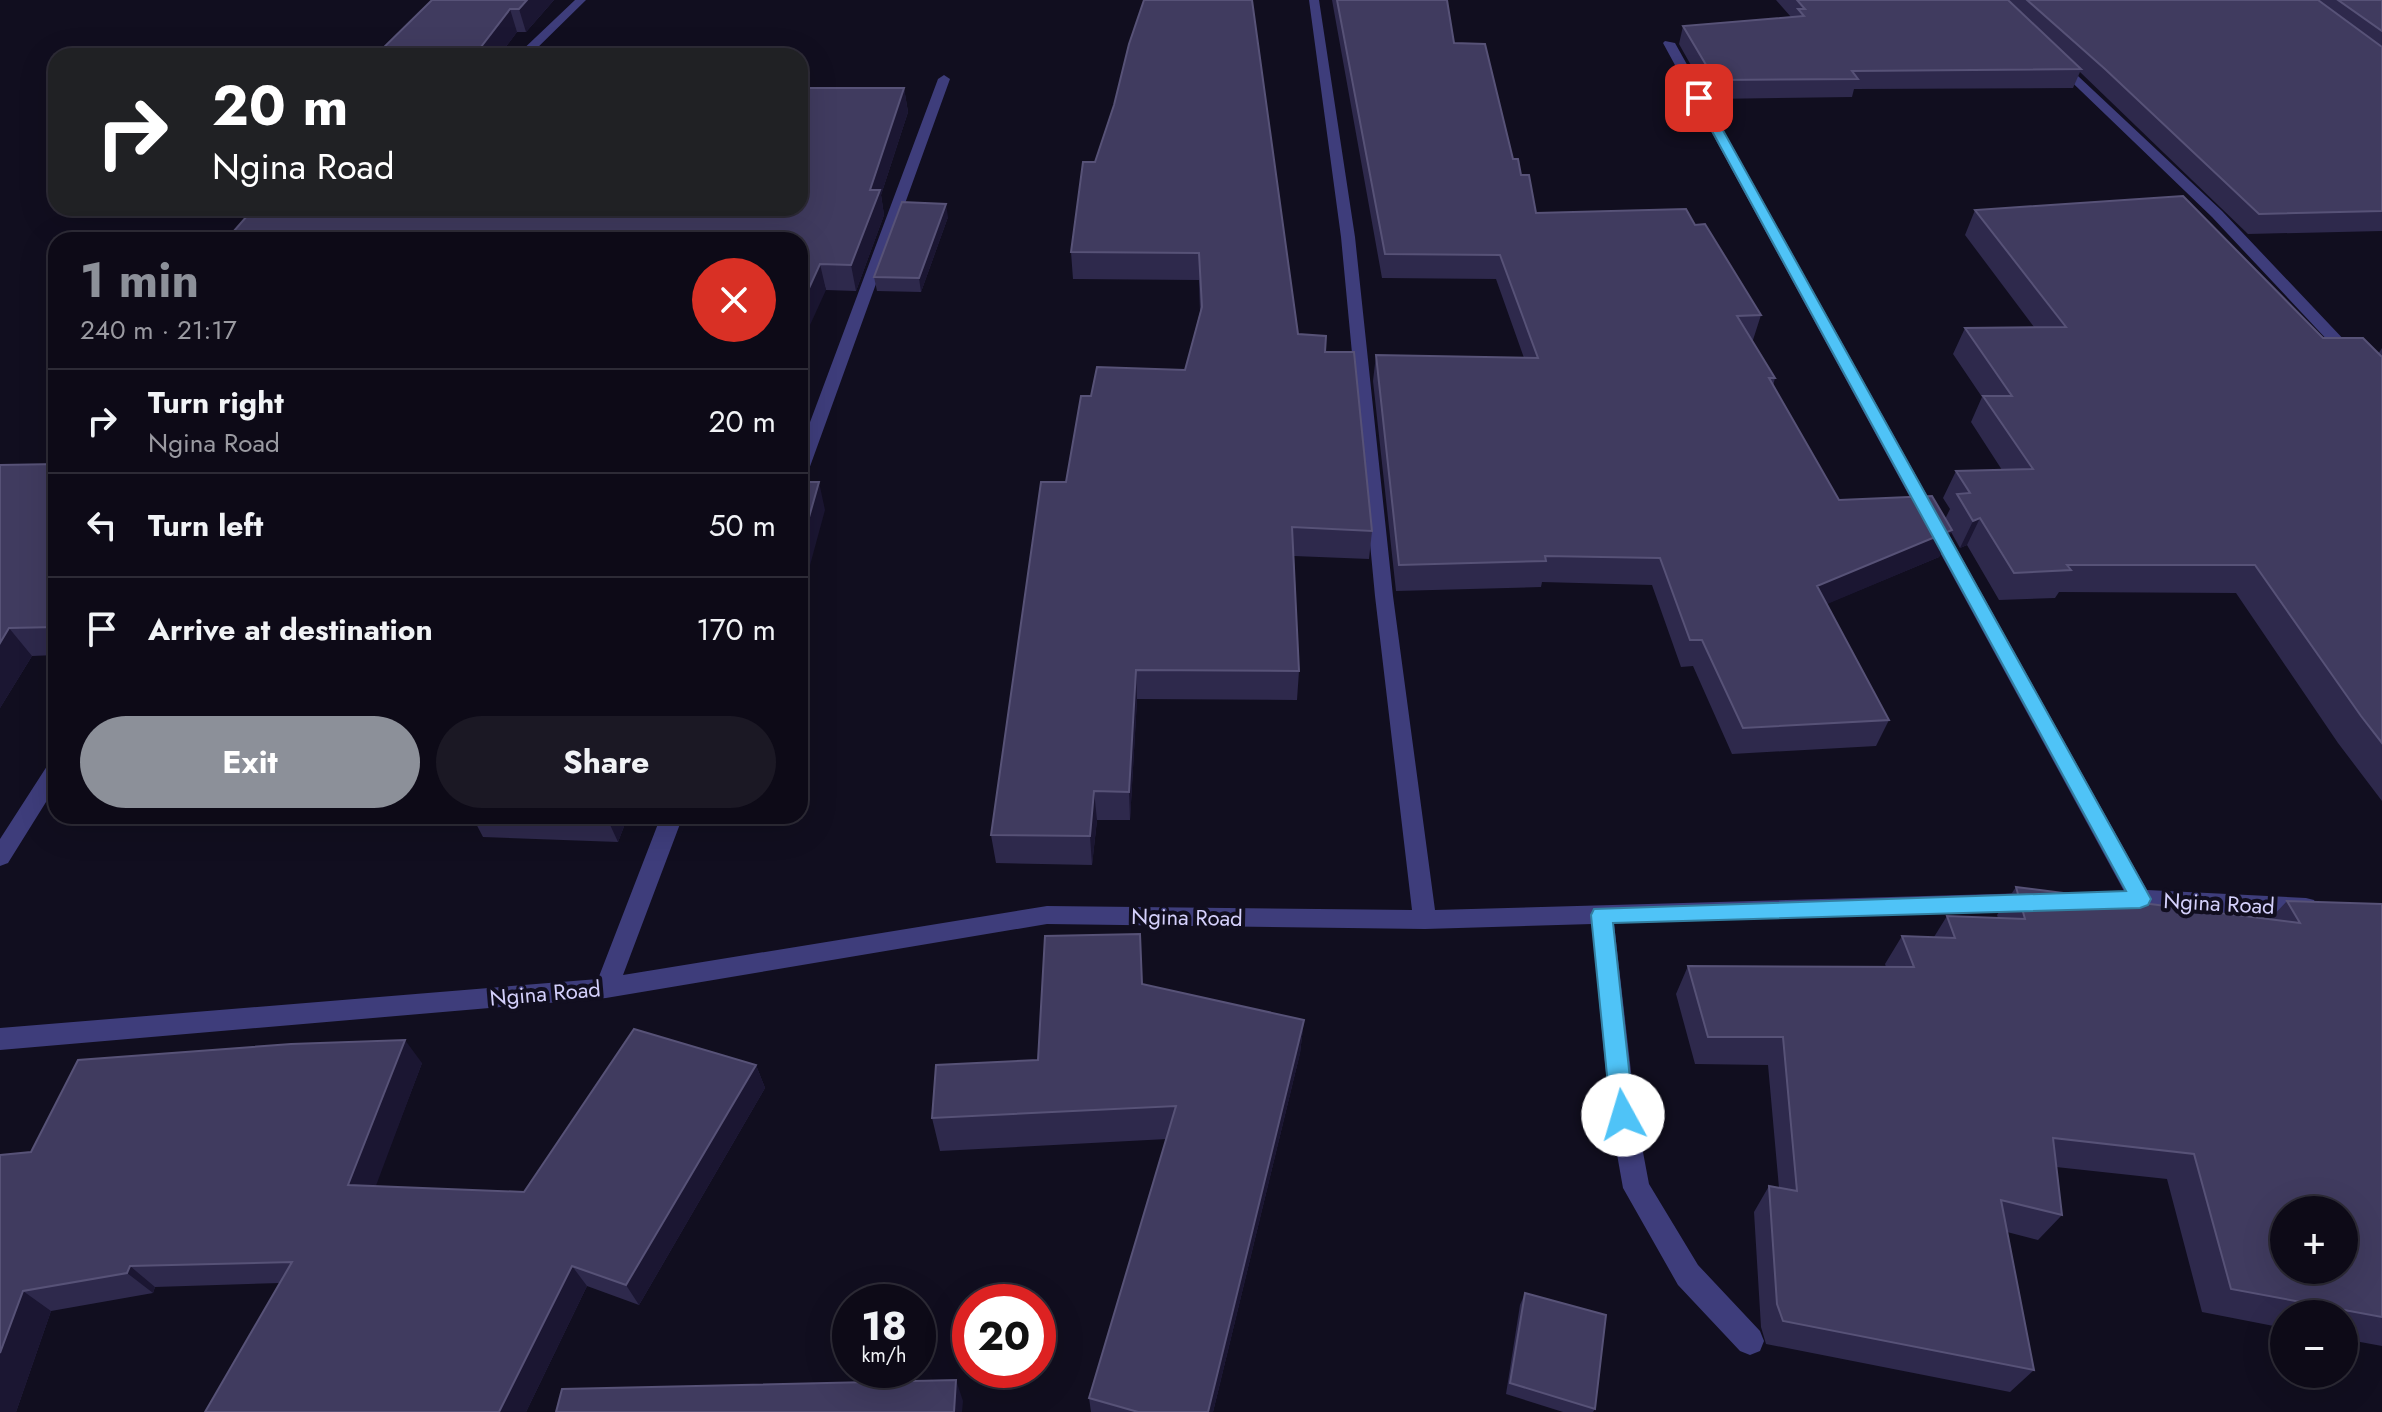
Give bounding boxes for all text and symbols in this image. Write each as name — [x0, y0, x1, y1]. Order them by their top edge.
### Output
pin — [1665, 64, 1733, 132]
text: 20 m — [212, 65, 349, 146]
icon: arrive — [1677, 76, 1721, 120]
icon: right — [80, 80, 184, 184]
text: Ngina Road — [212, 140, 394, 192]
text: 1 min — [80, 246, 199, 315]
button: close — [692, 258, 776, 342]
text: 240 m · 21:17 — [80, 311, 237, 349]
text: Turn right — [148, 381, 284, 424]
icon: right — [80, 399, 124, 443]
text: 20 m — [709, 400, 776, 443]
text: Ngina Road — [148, 424, 280, 462]
icon: left — [80, 503, 124, 547]
text: Turn left — [148, 504, 263, 547]
text: 50 m — [709, 504, 776, 547]
icon: arrive — [80, 607, 124, 651]
text: Arrive at destination — [148, 608, 433, 651]
text: 170 m — [696, 608, 776, 651]
button: Exit — [80, 716, 420, 808]
button: Share — [436, 716, 776, 808]
street label: Ngina Road — [2162, 884, 2276, 922]
street label: Ngina Road — [1131, 900, 1243, 934]
street label: Ngina Road — [488, 972, 602, 1014]
position arrow — [1581, 1073, 1665, 1157]
map controls — [2270, 1196, 2358, 1388]
button: + — [2270, 1196, 2358, 1284]
speed limit sign: 20 — [952, 1284, 1056, 1388]
text: 18 — [861, 1297, 907, 1355]
button: − — [2270, 1300, 2358, 1388]
text: km/h — [861, 1341, 907, 1370]

